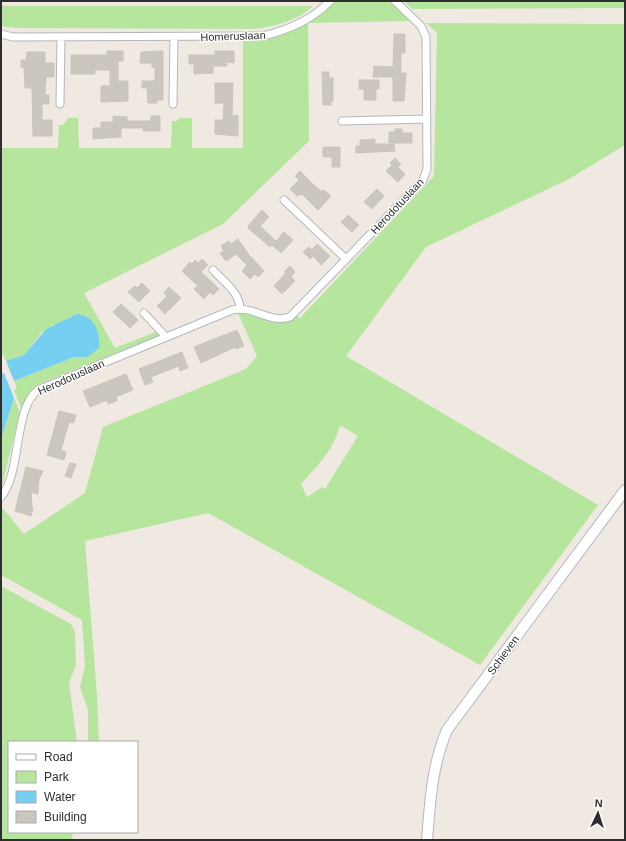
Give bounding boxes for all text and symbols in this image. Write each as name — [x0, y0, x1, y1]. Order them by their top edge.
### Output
street label: Homeruslaan — [200, 29, 266, 43]
street label: Herodotuslaan — [368, 176, 426, 236]
street label: Herodotuslaan — [36, 357, 106, 397]
street label: Schieven — [485, 633, 521, 677]
legend — [8, 741, 138, 833]
text: Road — [44, 750, 73, 764]
text: Park — [44, 770, 70, 784]
text: Water — [44, 790, 76, 804]
north arrow — [578, 793, 618, 833]
text: N — [594, 797, 603, 809]
text: Building — [44, 810, 87, 824]

